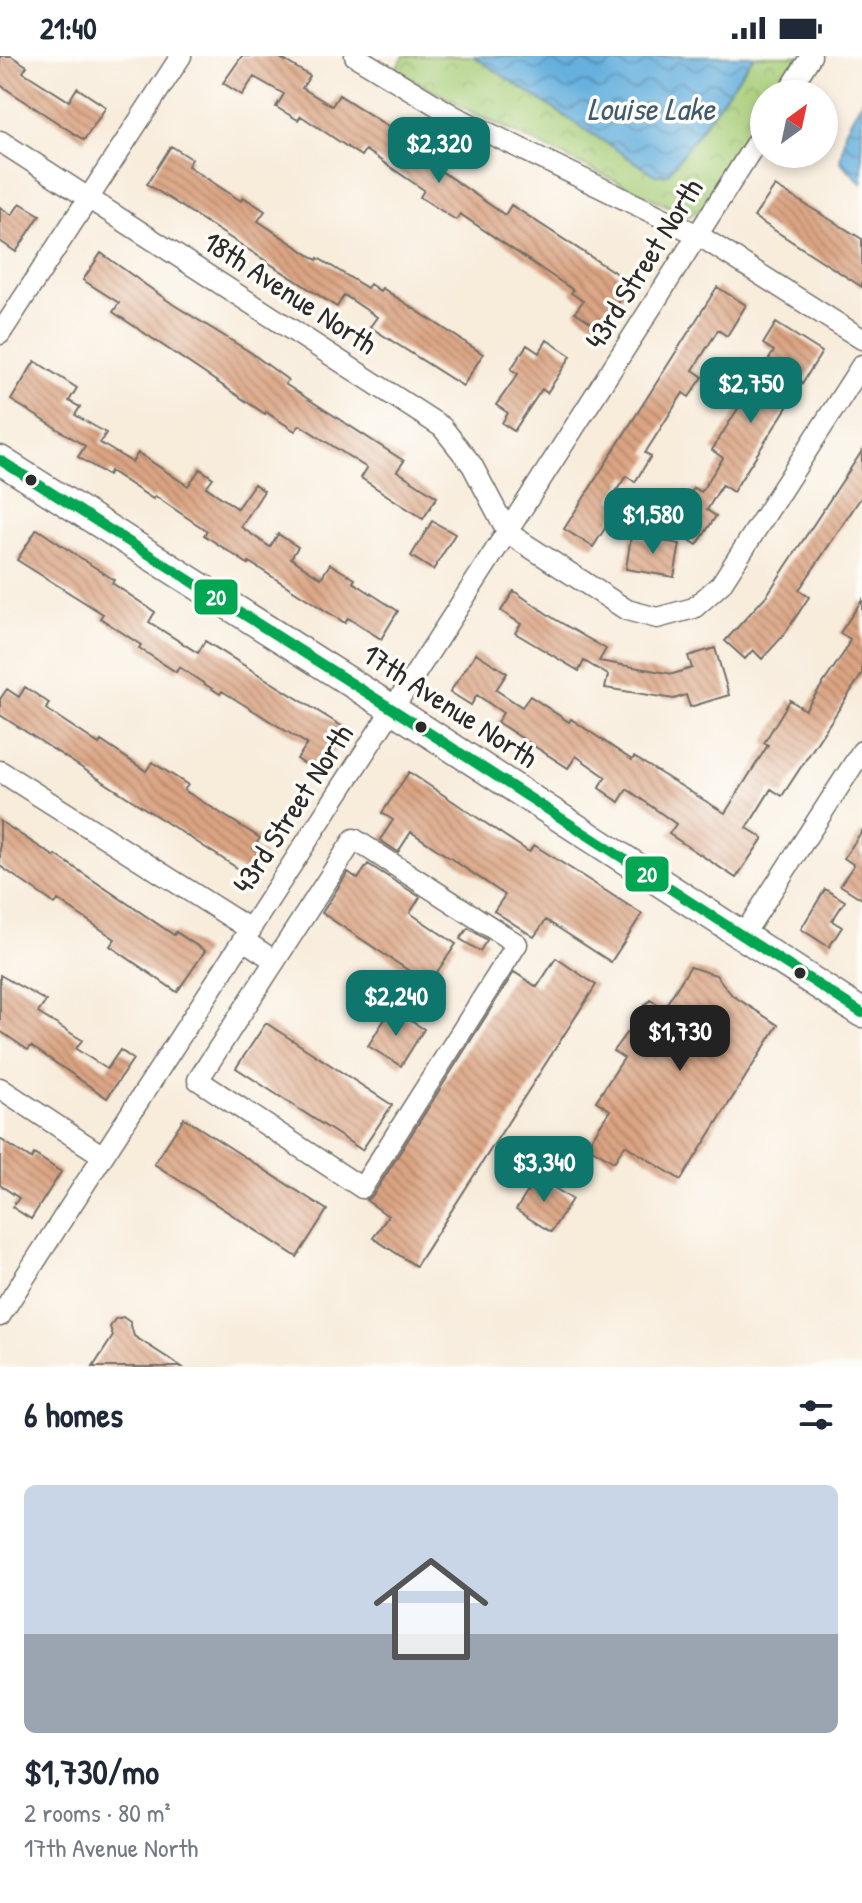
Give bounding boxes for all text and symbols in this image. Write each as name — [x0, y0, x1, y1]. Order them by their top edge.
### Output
text: 21:40 — [40, 8, 97, 48]
north arrow — [750, 80, 838, 168]
map controls — [750, 80, 838, 168]
water label: Louise Lake — [587, 87, 716, 130]
pin: $2,320 — [374, 117, 504, 185]
text: $2,320 — [406, 125, 472, 160]
street label: 43rd Street North — [575, 171, 712, 356]
street label: 18th Avenue North — [196, 221, 385, 363]
pin: $2,750 — [686, 357, 816, 425]
text: $2,750 — [718, 365, 784, 400]
unlabelled marker — [23, 472, 39, 488]
pin: $1,580 — [588, 488, 718, 556]
text: $1,580 — [622, 496, 684, 531]
line badge: 20 — [193, 578, 239, 616]
text: 20 — [206, 582, 226, 612]
street label: 17th Avenue North — [355, 634, 546, 777]
street label: 43rd Street North — [223, 716, 362, 901]
unlabelled marker — [413, 719, 429, 735]
line badge: 20 — [624, 855, 670, 893]
text: 20 — [637, 859, 657, 889]
unlabelled marker — [792, 965, 808, 981]
pin: $2,240 — [331, 970, 461, 1038]
text: $2,240 — [364, 978, 428, 1013]
pin: $1,730 — [615, 1005, 745, 1073]
text: $1,730 — [648, 1013, 712, 1048]
pin: $3,340 — [479, 1136, 609, 1204]
text: $3,340 — [512, 1144, 576, 1179]
text: 6 homes — [24, 1392, 123, 1438]
icon: filters — [794, 1393, 838, 1437]
icon: home — [359, 1537, 503, 1681]
text: $1,730/mo — [24, 1749, 159, 1795]
text: 2 rooms · 80 m² — [24, 1795, 171, 1830]
text: 17th Avenue North — [24, 1830, 198, 1865]

